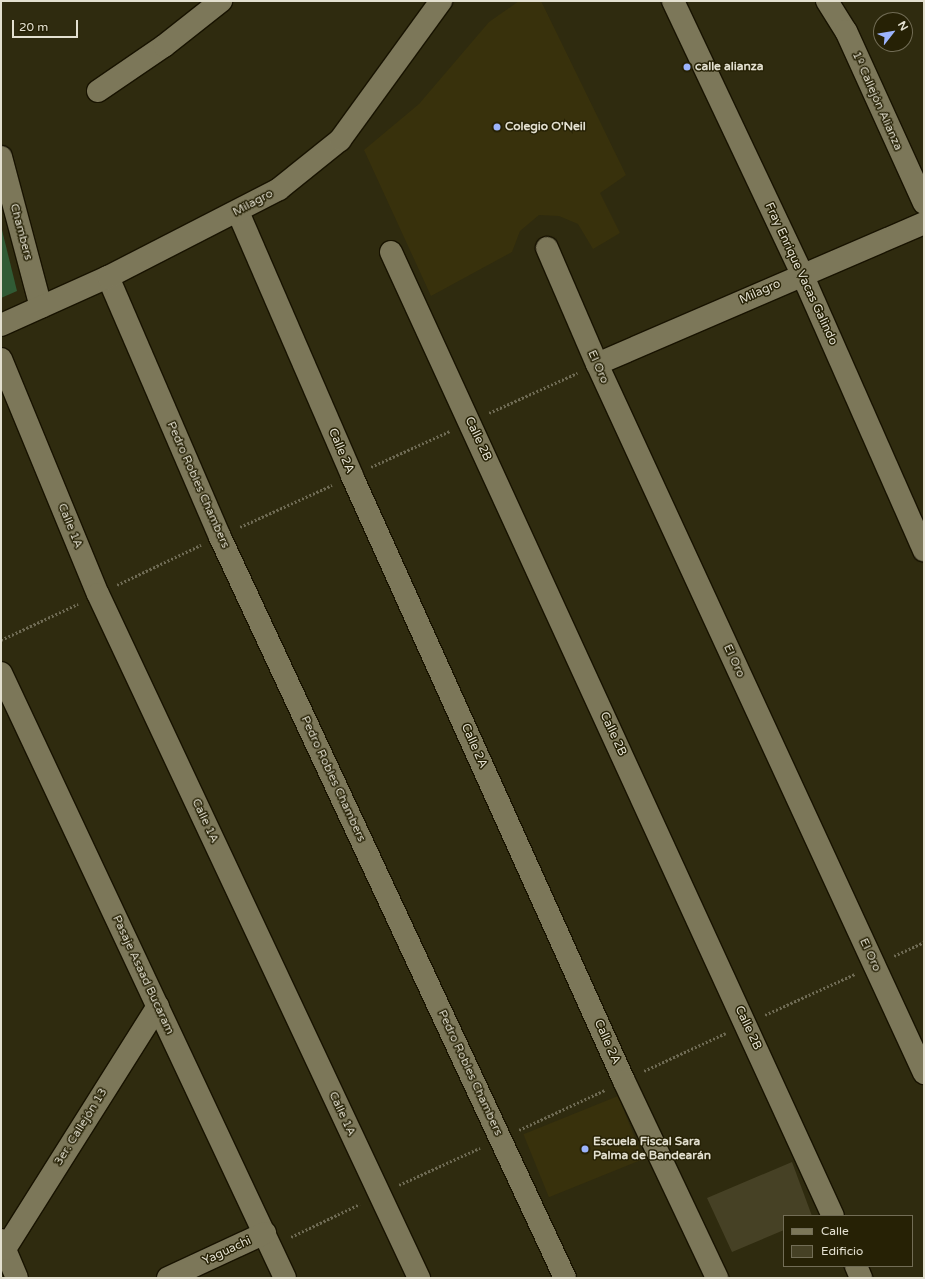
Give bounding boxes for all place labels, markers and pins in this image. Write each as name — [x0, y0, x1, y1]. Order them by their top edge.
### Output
place label: calle alianza — [695, 60, 764, 74]
marker: calle alianza — [682, 62, 692, 72]
place label: Colegio O'Neil — [505, 120, 586, 134]
marker: Colegio O'Neil — [492, 122, 502, 132]
place label: Escuela Fiscal Sara Palma de Bandearán — [593, 1135, 711, 1163]
marker: Escuela Fiscal Sara Palma de Bandearán — [580, 1144, 590, 1154]

